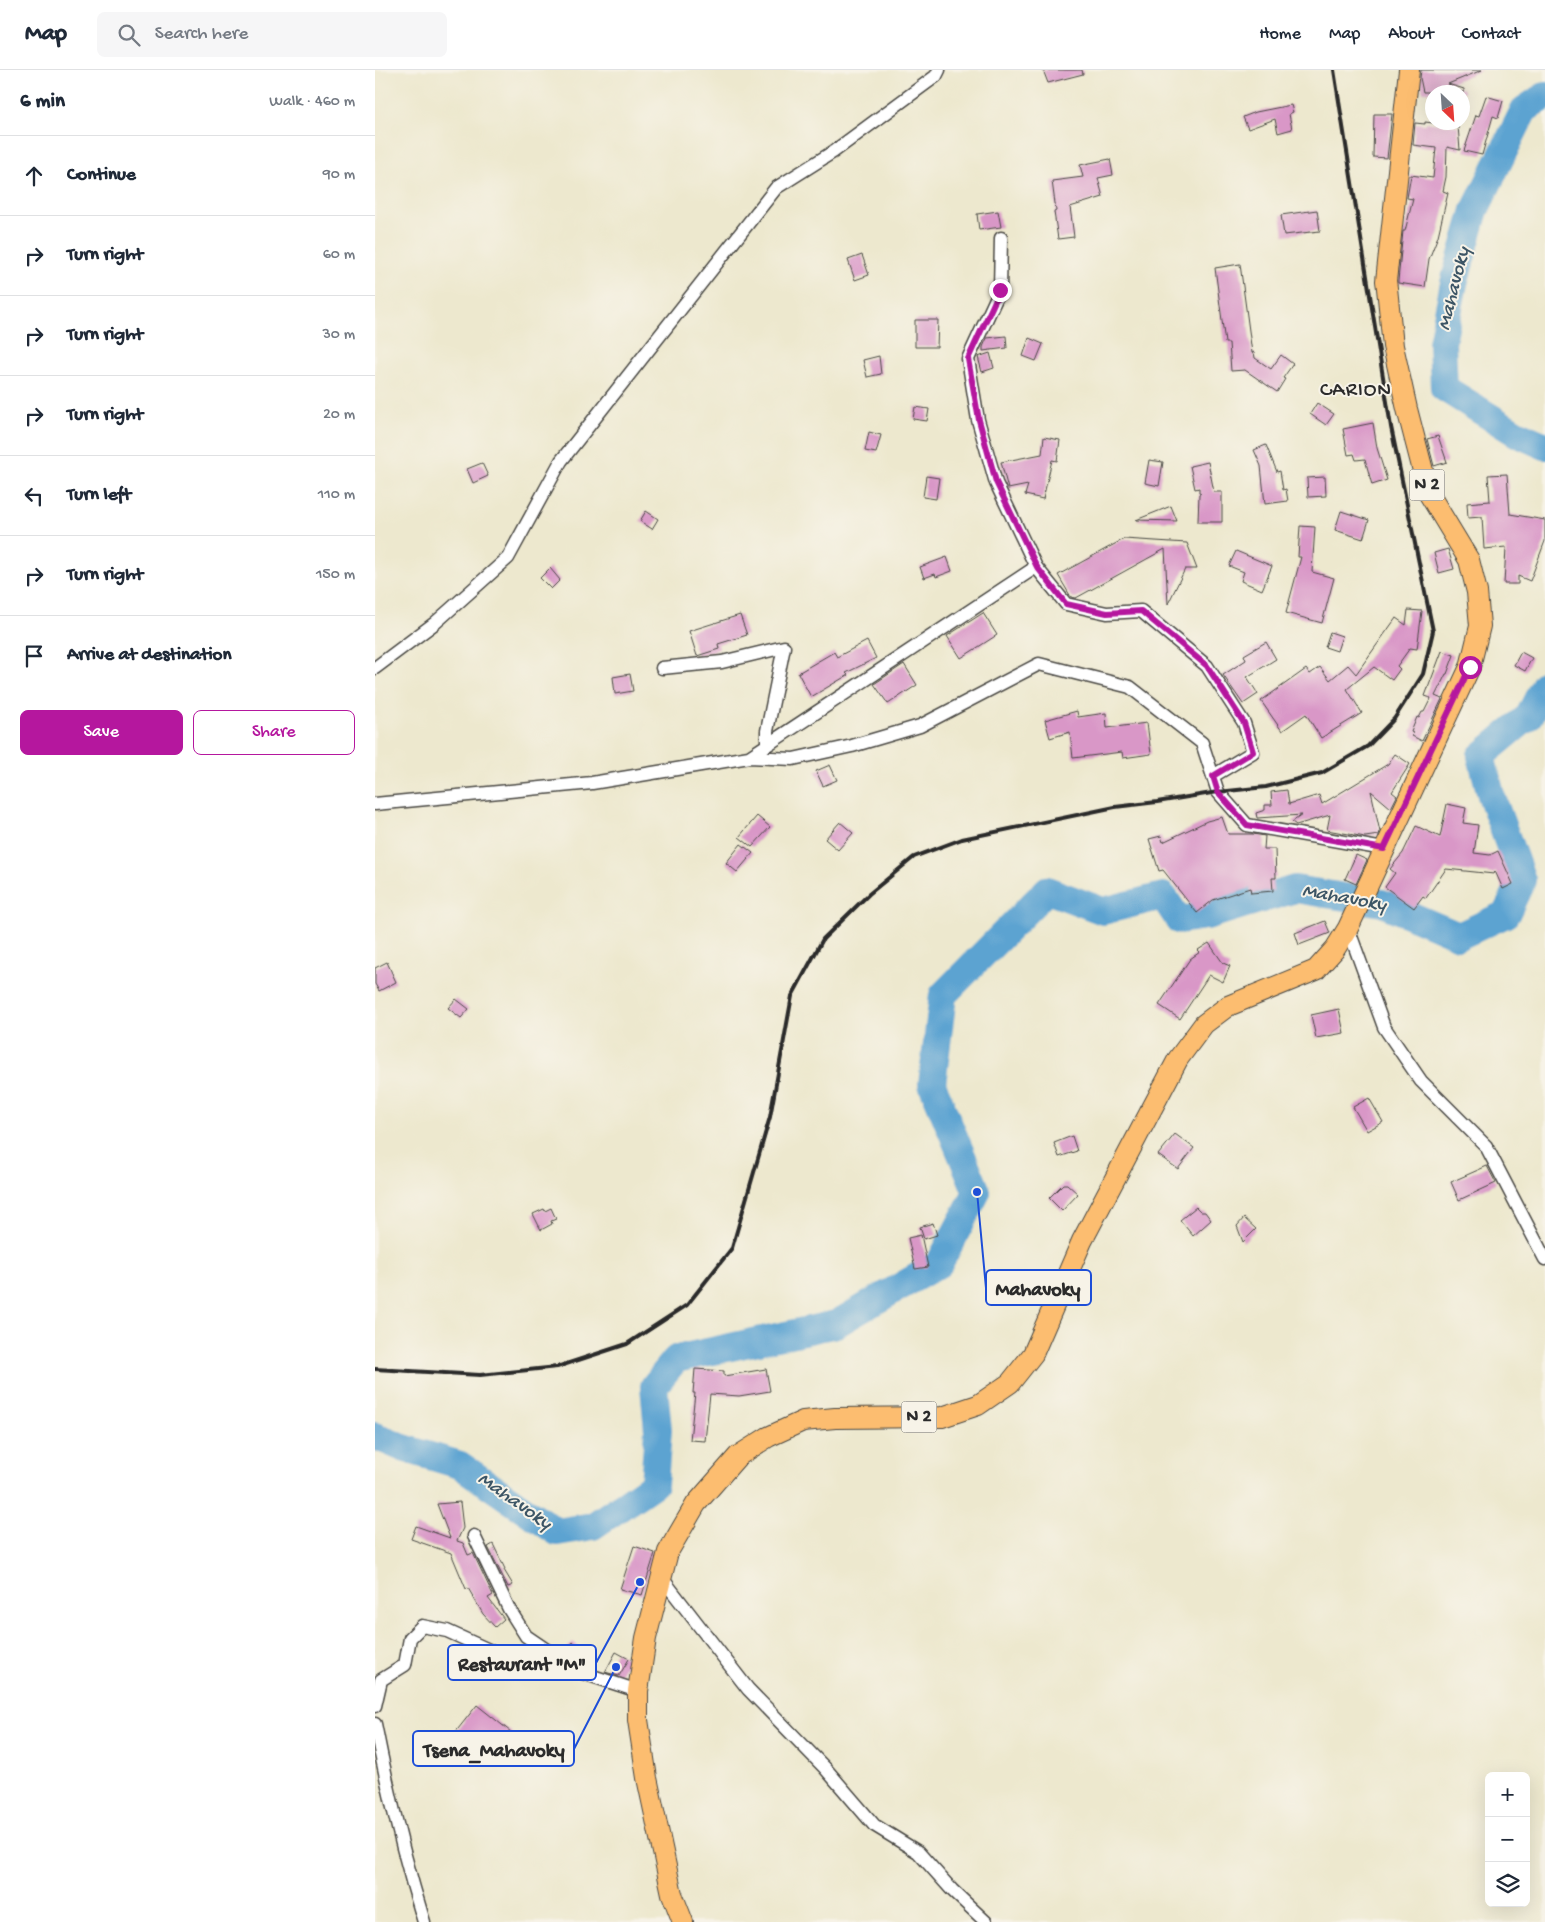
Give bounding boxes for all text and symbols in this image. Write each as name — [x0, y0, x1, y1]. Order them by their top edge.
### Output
search box — [97, 12, 447, 57]
text: Map — [25, 20, 67, 49]
icon: search — [115, 21, 143, 49]
text: Search here — [155, 23, 248, 46]
text: Home — [1259, 24, 1301, 45]
text: Map — [1329, 24, 1360, 45]
text: About — [1388, 24, 1434, 45]
text: Contact — [1462, 24, 1520, 45]
north arrow — [1425, 85, 1470, 130]
text: 6 min — [20, 90, 65, 115]
text: Walk · 460 m — [269, 93, 355, 112]
icon: ahead — [20, 162, 48, 190]
text: Continue — [67, 164, 136, 187]
text: 90 m — [323, 166, 355, 185]
icon: right — [20, 242, 48, 270]
text: Turn right — [67, 244, 143, 267]
water label: Mahavoky — [1434, 244, 1477, 333]
text: 60 m — [323, 246, 355, 265]
route end — [989, 279, 1012, 302]
icon: right — [20, 322, 48, 350]
text: Turn right — [67, 324, 143, 347]
text: 30 m — [322, 326, 355, 345]
district label: CARION — [1320, 379, 1392, 404]
icon: right — [20, 402, 48, 430]
text: Turn right — [67, 404, 143, 427]
text: 20 m — [323, 406, 355, 425]
road number: N 2 — [1409, 470, 1445, 500]
icon: left — [20, 482, 48, 510]
text: Turn left — [67, 484, 131, 507]
text: 110 m — [318, 486, 355, 505]
icon: right — [20, 562, 48, 590]
text: Turn right — [67, 564, 143, 587]
text: 150 m — [316, 566, 355, 585]
icon: arrive — [20, 642, 48, 670]
text: Arrive at destination — [67, 644, 231, 667]
route start — [1459, 656, 1482, 679]
button: Save — [20, 710, 183, 755]
button: Share — [193, 710, 355, 755]
water label: Mahavoky — [1300, 880, 1389, 918]
callout: Mahavoky — [986, 1270, 1091, 1305]
text: Mahavoky — [996, 1280, 1081, 1303]
road number: N 2 — [901, 1401, 937, 1432]
water label: Mahavoky — [473, 1468, 556, 1536]
callout: Restaurant "M" — [448, 1645, 596, 1680]
text: Restaurant "M" — [457, 1655, 586, 1678]
callout: Tsena_Mahavoky — [413, 1731, 574, 1766]
text: Tsena_Mahavoky — [421, 1741, 565, 1764]
map controls — [1485, 1772, 1530, 1907]
button: + — [1485, 1772, 1530, 1817]
button: − — [1485, 1817, 1530, 1862]
button: layers — [1485, 1862, 1530, 1907]

